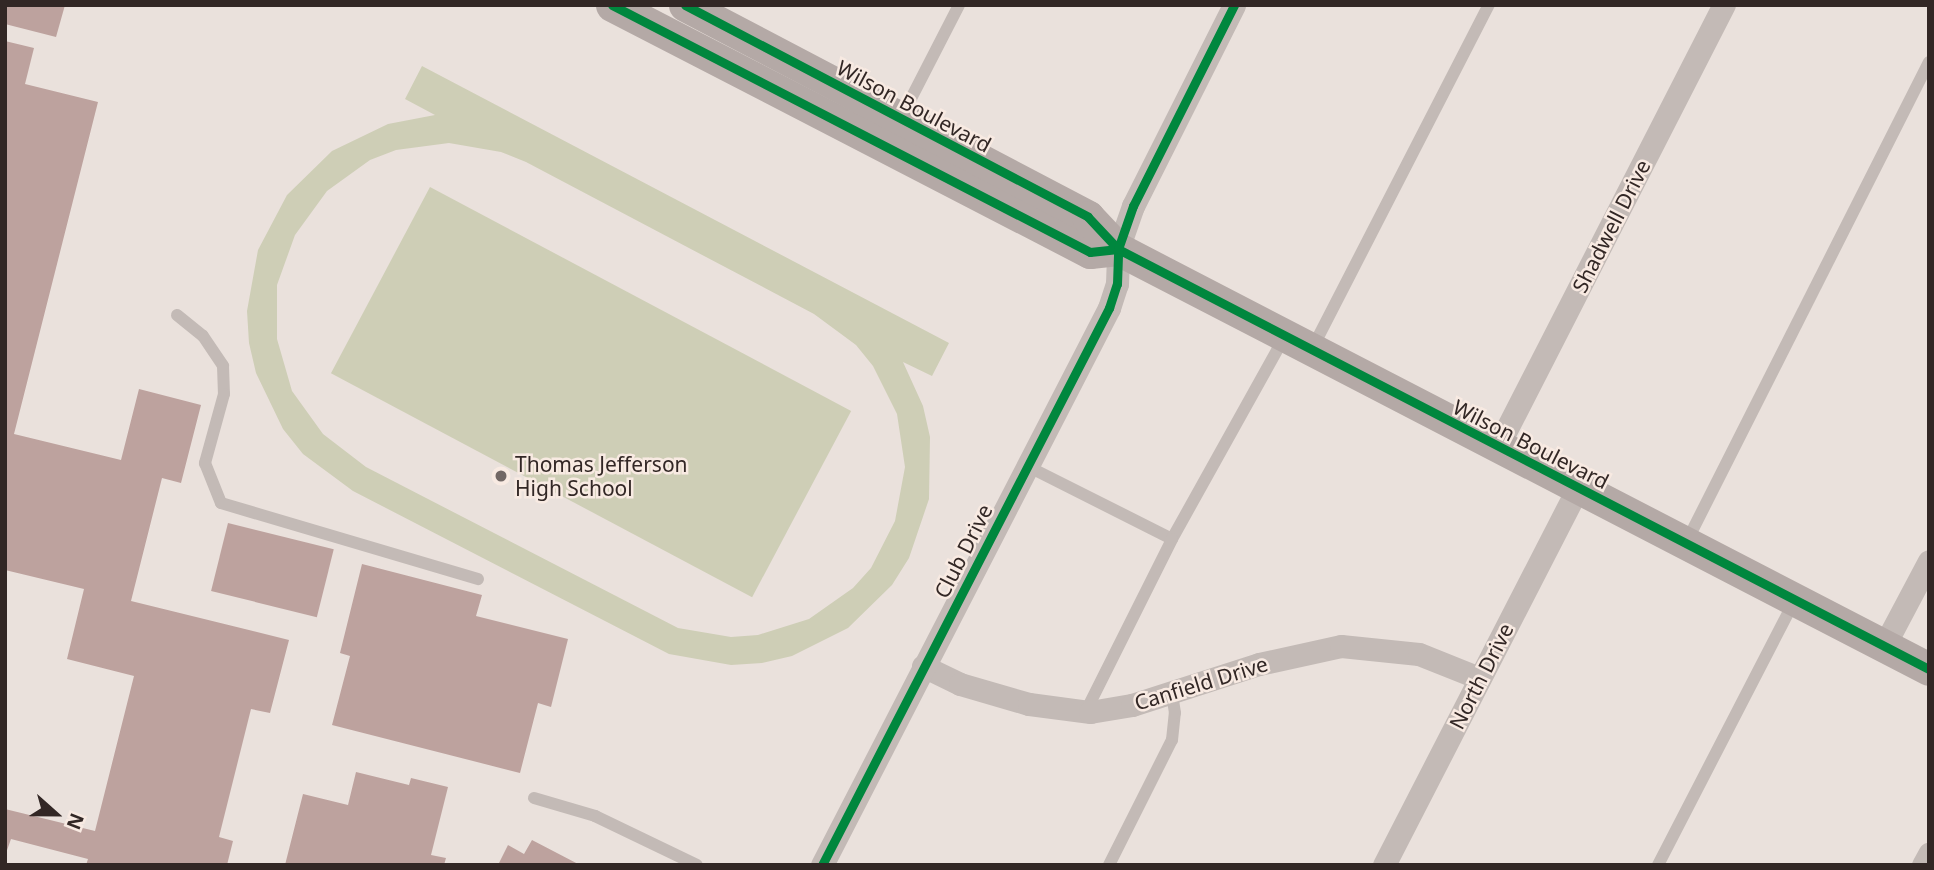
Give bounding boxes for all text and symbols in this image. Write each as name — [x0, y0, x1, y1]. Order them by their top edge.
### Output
street label: Wilson Boulevard — [832, 55, 996, 157]
street label: Shadwell Drive — [1567, 155, 1655, 297]
street label: Wilson Boulevard — [1449, 394, 1613, 494]
place label: Thomas Jefferson High School — [515, 451, 688, 501]
marker: Thomas Jefferson High School — [493, 468, 509, 484]
street label: Club Drive — [929, 500, 997, 602]
street label: North Drive — [1444, 619, 1518, 733]
street label: Canfield Drive — [1131, 651, 1271, 715]
north arrow — [21, 779, 91, 849]
text: N — [61, 810, 91, 833]

